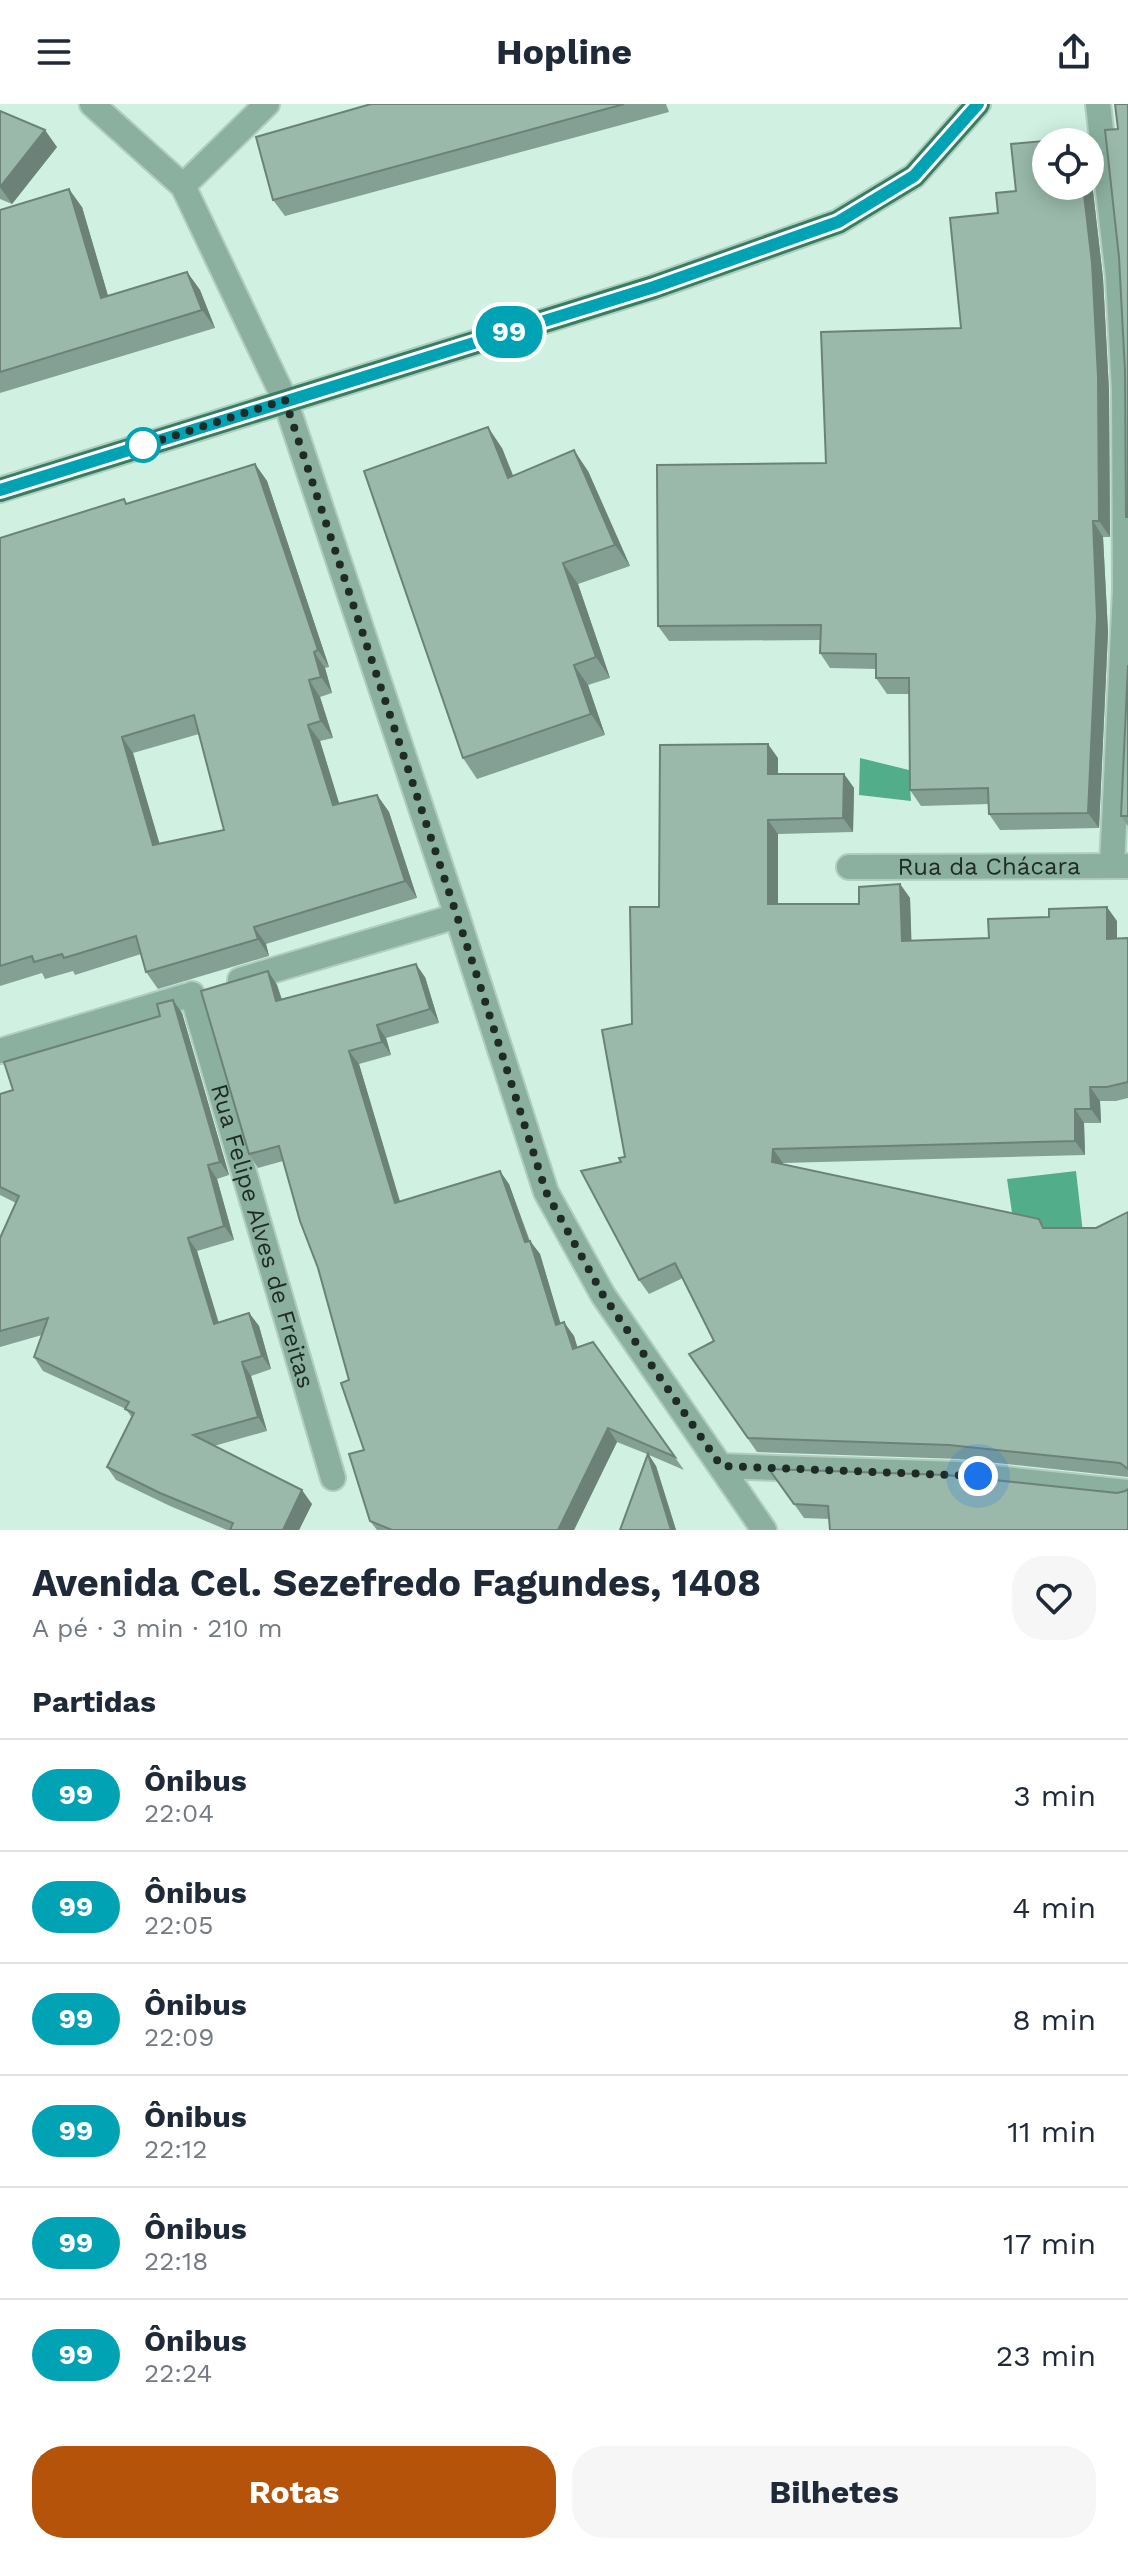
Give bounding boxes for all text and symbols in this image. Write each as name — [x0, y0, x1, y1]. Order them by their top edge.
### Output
icon: menu — [32, 30, 76, 74]
icon: share — [1052, 30, 1096, 74]
text: Hopline — [496, 31, 632, 73]
map controls — [1032, 128, 1104, 200]
button: locate — [1032, 128, 1104, 200]
line badge: 99 — [473, 306, 545, 358]
text: 99 — [492, 315, 526, 348]
unlabelled marker — [126, 428, 160, 462]
street label: Rua da Chácara — [897, 852, 1081, 881]
street label: Rua Felipe Alves de Freitas — [205, 1081, 320, 1391]
your location — [958, 1456, 998, 1496]
button: heart — [1012, 1556, 1096, 1640]
text: Avenida Cel. Sezefredo Fagundes, 1408 — [32, 1561, 761, 1605]
text: A pé · 3 min · 210 m — [32, 1613, 282, 1643]
text: Partidas — [32, 1684, 156, 1719]
text: Ônibus — [144, 1763, 247, 1798]
text: 99 — [59, 1778, 93, 1811]
text: 3 min — [1013, 1778, 1096, 1813]
text: 22:04 — [144, 1798, 214, 1828]
text: Ônibus — [144, 1875, 247, 1910]
text: 99 — [59, 1890, 93, 1923]
text: 4 min — [1012, 1890, 1096, 1925]
text: 22:05 — [144, 1910, 213, 1940]
text: Ônibus — [144, 1987, 247, 2022]
text: 99 — [59, 2002, 93, 2035]
text: 8 min — [1012, 2002, 1096, 2037]
text: 22:09 — [144, 2022, 214, 2052]
text: Ônibus — [144, 2099, 247, 2134]
text: 99 — [59, 2114, 93, 2147]
text: 11 min — [1007, 2114, 1096, 2149]
text: 22:12 — [144, 2134, 207, 2164]
text: Ônibus — [144, 2211, 247, 2246]
text: 99 — [59, 2226, 93, 2259]
text: 17 min — [1003, 2226, 1096, 2261]
text: 22:18 — [144, 2246, 208, 2276]
text: Ônibus — [144, 2323, 247, 2358]
text: 99 — [59, 2338, 93, 2371]
text: 23 min — [996, 2338, 1096, 2373]
text: 22:24 — [144, 2358, 212, 2388]
button: Rotas — [32, 2446, 556, 2538]
button: Bilhetes — [572, 2446, 1096, 2538]

